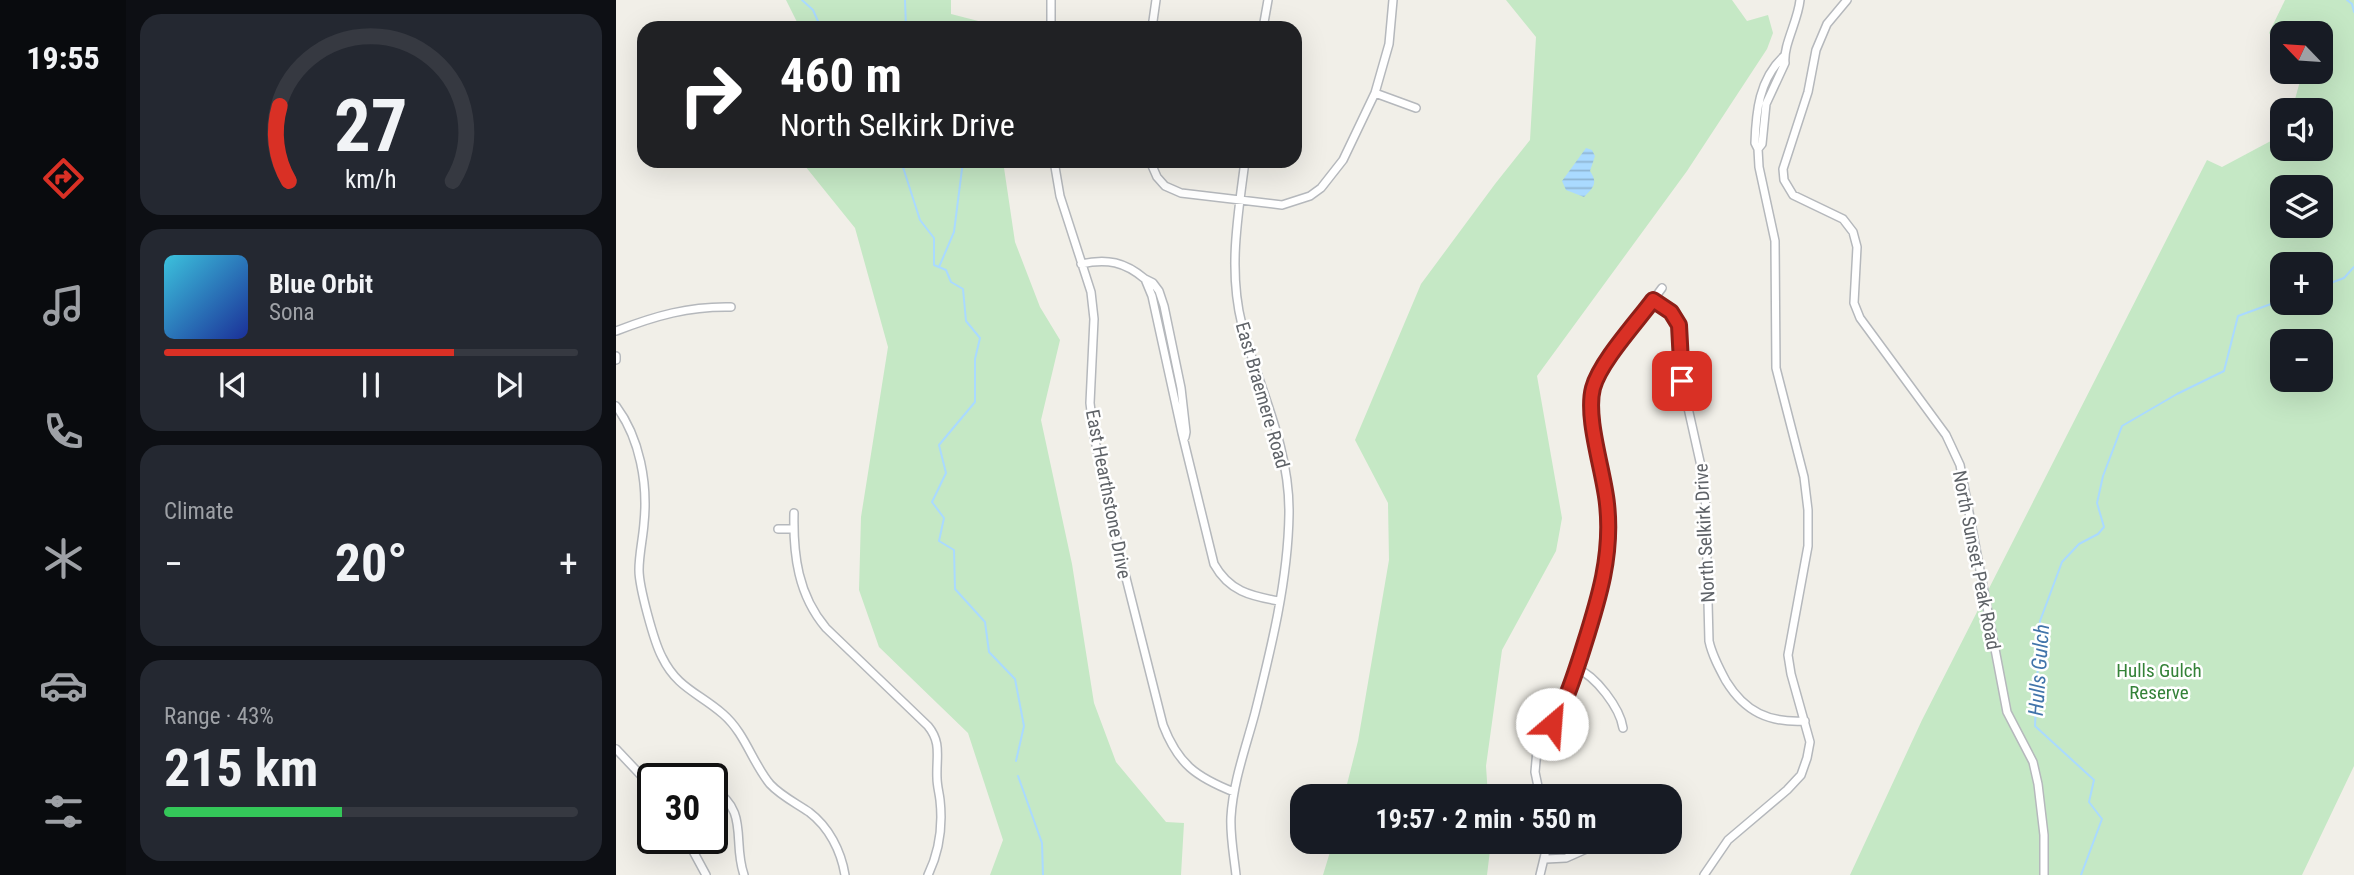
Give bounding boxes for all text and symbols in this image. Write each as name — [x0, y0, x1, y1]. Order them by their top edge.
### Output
north arrow — [2270, 21, 2333, 84]
map controls — [2270, 21, 2333, 392]
text: 19:55 — [26, 39, 100, 77]
text: 460 m — [780, 47, 902, 104]
icon: right — [665, 49, 756, 140]
text: 27 — [334, 83, 408, 169]
button: sound — [2270, 98, 2333, 161]
text: North Selkirk Drive — [780, 106, 1015, 144]
icon: directions — [39, 154, 88, 203]
text: km/h — [345, 164, 397, 193]
button: layers — [2270, 175, 2333, 238]
button: + — [2270, 252, 2333, 315]
text: Blue Orbit — [269, 269, 373, 299]
icon: music — [39, 281, 88, 330]
text: Sona — [269, 299, 315, 326]
street label: East Braemere Road — [1231, 319, 1294, 471]
button: − — [2270, 329, 2333, 392]
pin — [1652, 351, 1712, 411]
icon: arrive — [1663, 362, 1701, 400]
icon: previous — [214, 366, 252, 404]
icon: pause — [352, 366, 390, 404]
icon: next — [490, 366, 528, 404]
icon: phone — [39, 407, 88, 456]
street label: East Hearthstone Drive — [1081, 407, 1136, 581]
street label: North Selkirk Drive — [1689, 463, 1720, 603]
street label: North Sunset Peak Road — [1948, 469, 2005, 652]
text: Climate — [164, 498, 234, 525]
text: 20° — [335, 533, 407, 594]
icon: climate — [39, 534, 88, 583]
text: − — [164, 542, 183, 586]
text: + — [559, 542, 578, 586]
water label: Hulls Gulch — [2024, 623, 2054, 717]
park label: Hulls Gulch Reserve — [2116, 659, 2202, 704]
icon: car — [39, 661, 88, 710]
position arrow — [1515, 687, 1589, 761]
text: Range · 43% — [164, 703, 274, 730]
text: 215 km — [164, 738, 318, 799]
speed limit sign: 30 — [637, 763, 728, 854]
icon: filters — [39, 787, 88, 836]
text: 19:57 · 2 min · 550 m — [1376, 804, 1596, 834]

